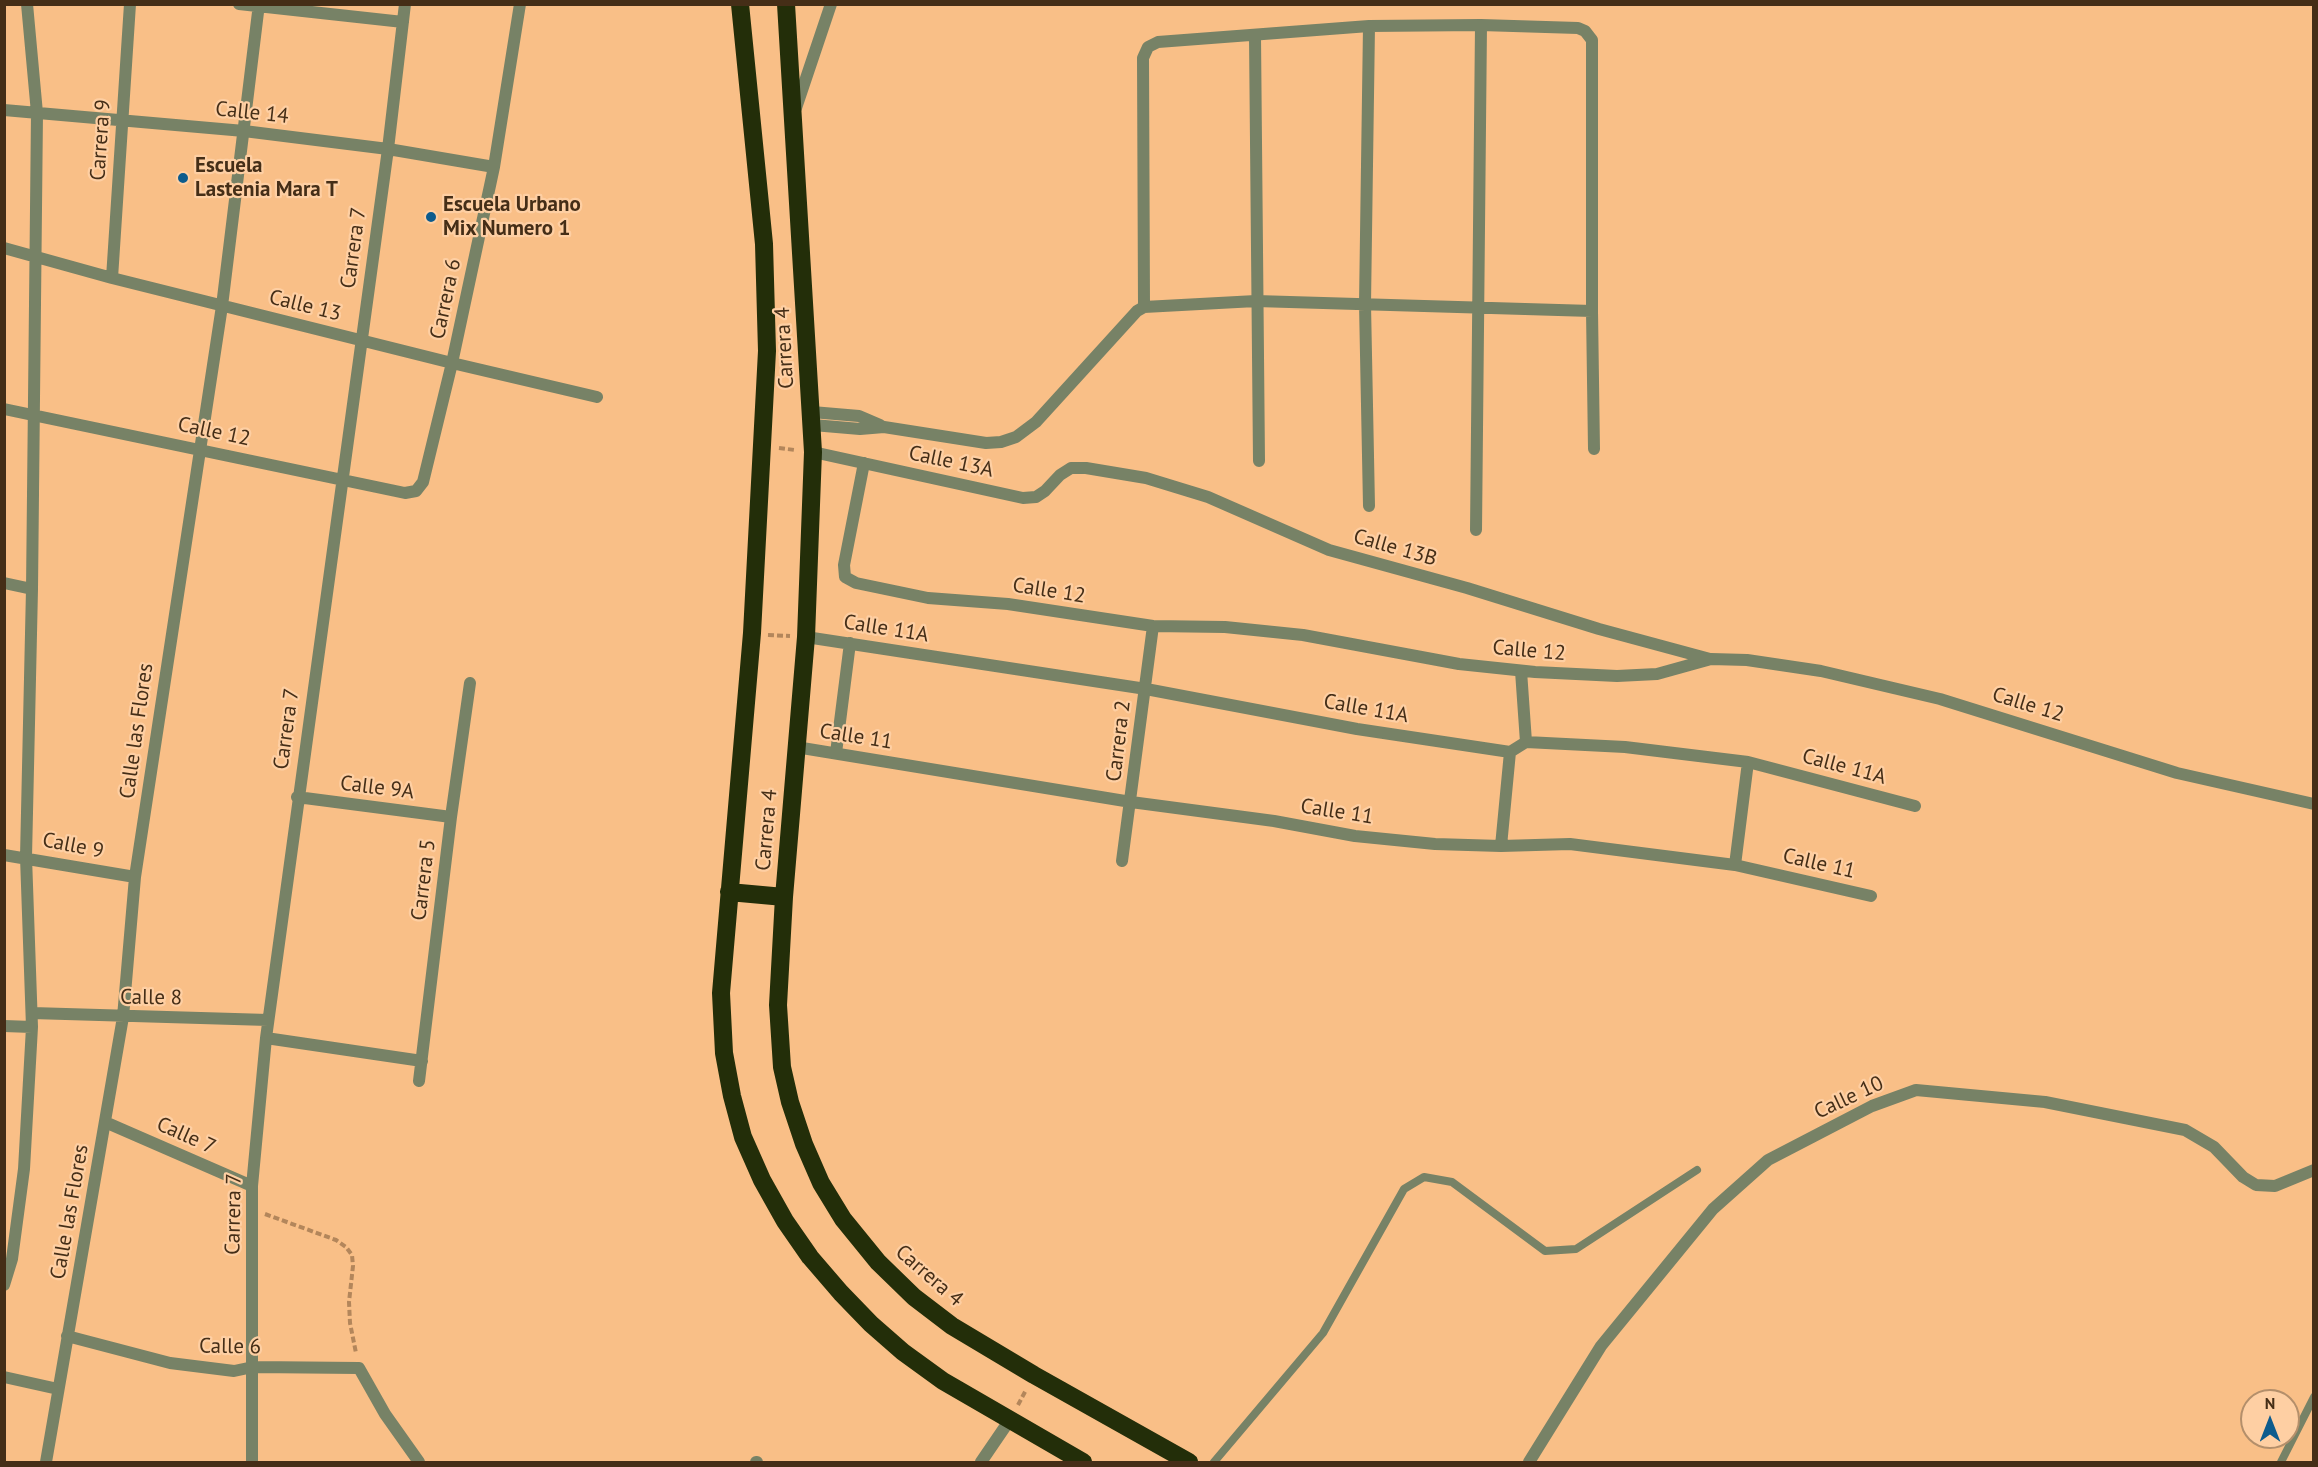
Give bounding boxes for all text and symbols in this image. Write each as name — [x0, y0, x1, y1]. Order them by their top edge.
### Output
street label: Calle 14 — [214, 97, 290, 129]
street label: Carrera 9 — [86, 98, 116, 182]
place label: Escuela Lastenia Mara T — [195, 153, 338, 203]
marker: Escuela Lastenia Mara T — [176, 171, 190, 185]
place label: Escuela Urbano Mix Numero 1 — [443, 192, 581, 242]
street label: Carrera 7 — [336, 206, 372, 290]
marker: Escuela Urbano Mix Numero 1 — [424, 210, 438, 224]
street label: Carrera 6 — [425, 256, 467, 342]
street label: Calle 13 — [266, 285, 344, 327]
street label: Carrera 4 — [770, 307, 800, 389]
street label: Calle 12 — [175, 412, 253, 452]
street label: Calle 13A — [906, 441, 996, 483]
street label: Calle 13B — [1350, 524, 1440, 572]
street label: Calle 12 — [1011, 573, 1087, 609]
street label: Calle 11A — [842, 610, 930, 648]
street label: Calle 12 — [1491, 635, 1567, 667]
street label: Calle las Flores — [115, 662, 159, 800]
street label: Calle 12 — [1989, 682, 2067, 728]
street label: Carrera 7 — [269, 687, 305, 771]
street label: Calle 11A — [1322, 689, 1410, 729]
street label: Carrera 2 — [1102, 699, 1136, 783]
street label: Calle 11 — [818, 719, 894, 755]
street label: Calle 11A — [1799, 744, 1889, 790]
street label: Calle 9A — [339, 771, 415, 805]
street label: Carrera 4 — [751, 788, 783, 872]
street label: Calle 11 — [1299, 794, 1375, 830]
street label: Calle 9 — [40, 828, 106, 864]
street label: Carrera 5 — [407, 838, 441, 922]
street label: Calle 11 — [1780, 843, 1858, 885]
street label: Calle 8 — [120, 985, 182, 1011]
street label: Calle 10 — [1810, 1071, 1888, 1125]
street label: Calle 7 — [153, 1112, 219, 1160]
street label: Calle las Flores — [46, 1143, 94, 1281]
street label: Carrera 7 — [221, 1173, 247, 1255]
street label: Carrera 4 — [890, 1240, 968, 1312]
street label: Calle 6 — [199, 1334, 261, 1360]
north arrow — [2240, 1389, 2300, 1449]
text: N — [2265, 1393, 2275, 1413]

